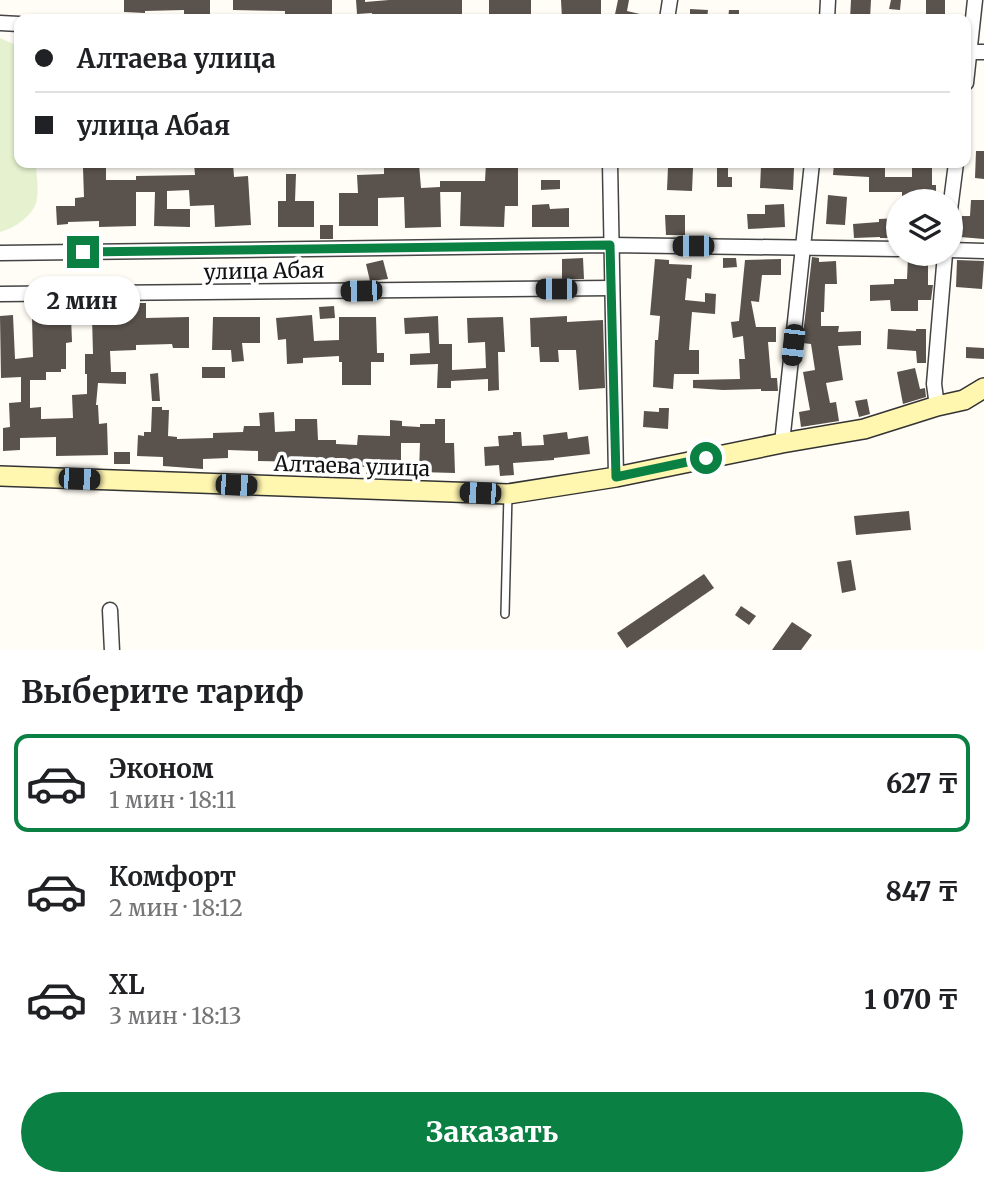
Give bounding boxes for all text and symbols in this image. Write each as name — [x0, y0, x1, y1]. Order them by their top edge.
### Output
text: Алтаева улица — [77, 42, 276, 75]
text: улица Абая — [77, 109, 230, 142]
map controls — [886, 189, 963, 266]
button: layers — [886, 189, 963, 266]
route end — [67, 236, 99, 268]
car — [673, 236, 715, 257]
street label: улица Абая — [204, 256, 324, 286]
callout: 2 мин — [25, 276, 141, 326]
car — [536, 279, 578, 300]
car — [340, 280, 383, 302]
text: 2 мин — [46, 286, 118, 315]
car — [781, 323, 806, 367]
route start — [690, 442, 722, 474]
street label: Алтаева улица — [272, 450, 431, 482]
car — [58, 468, 101, 490]
car — [215, 474, 258, 496]
car — [459, 482, 502, 504]
text: Выберите тариф — [21, 672, 304, 712]
icon: car — [25, 752, 88, 815]
text: Эконом — [109, 752, 214, 785]
text: 627 ₸ — [886, 767, 959, 800]
text: 1 мин · 18:11 — [109, 785, 236, 814]
icon: car — [25, 860, 88, 923]
text: Комфорт — [109, 860, 236, 893]
text: 847 ₸ — [885, 875, 959, 908]
text: 2 мин · 18:12 — [109, 893, 243, 922]
icon: car — [25, 968, 88, 1031]
text: XL — [109, 968, 145, 1001]
text: 1 070 ₸ — [864, 983, 959, 1016]
text: 3 мин · 18:13 — [109, 1001, 242, 1030]
button: Заказать — [21, 1092, 963, 1172]

